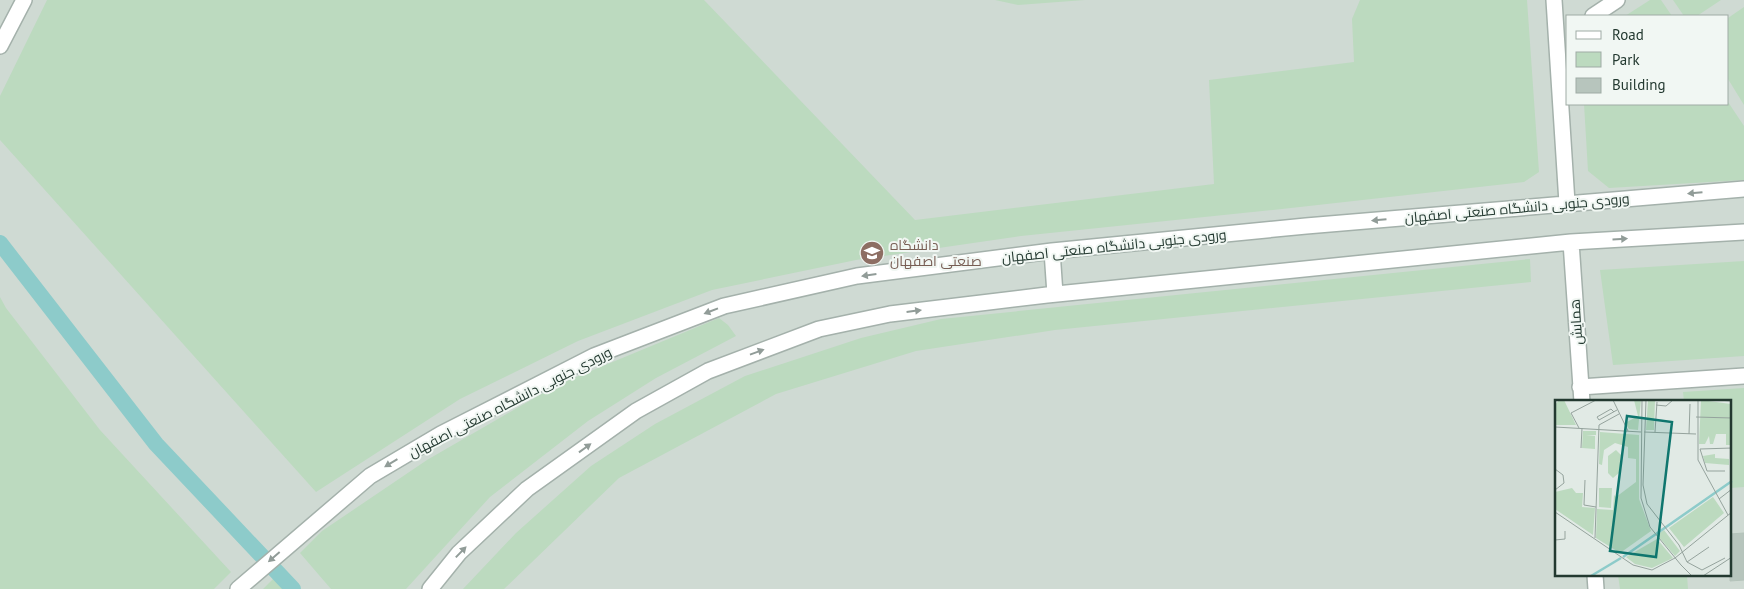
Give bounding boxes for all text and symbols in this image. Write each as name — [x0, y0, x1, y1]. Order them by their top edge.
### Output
legend — [1566, 15, 1729, 105]
text: Road — [1612, 25, 1644, 44]
text: Park — [1612, 50, 1640, 69]
text: Building — [1612, 75, 1666, 94]
street label: ورودی جنوبی دانشگاه صنعتی اصفهان — [1404, 189, 1630, 227]
one-way arrow — [1687, 189, 1703, 197]
one-way arrow — [1371, 216, 1387, 224]
street label: ورودی جنوبی دانشگاه صنعتی اصفهان — [1001, 225, 1227, 267]
one-way arrow — [1612, 235, 1628, 243]
place label: دانشگاه صنعتی اصفهان — [890, 236, 982, 270]
school or university icon: دانشگاه صنعتی اصفهان — [859, 240, 885, 266]
one-way arrow — [861, 271, 877, 279]
street label: همایش — [1565, 298, 1587, 346]
one-way arrow — [704, 307, 718, 315]
one-way arrow — [906, 307, 922, 315]
street label: ورودی جنوبی دانشگاه صنعتی اصفهان — [405, 343, 615, 461]
one-way arrow — [750, 348, 765, 356]
inset map — [1555, 400, 1732, 576]
one-way arrow — [578, 442, 591, 453]
one-way arrow — [385, 459, 398, 468]
one-way arrow — [455, 546, 467, 558]
one-way arrow — [268, 551, 280, 563]

